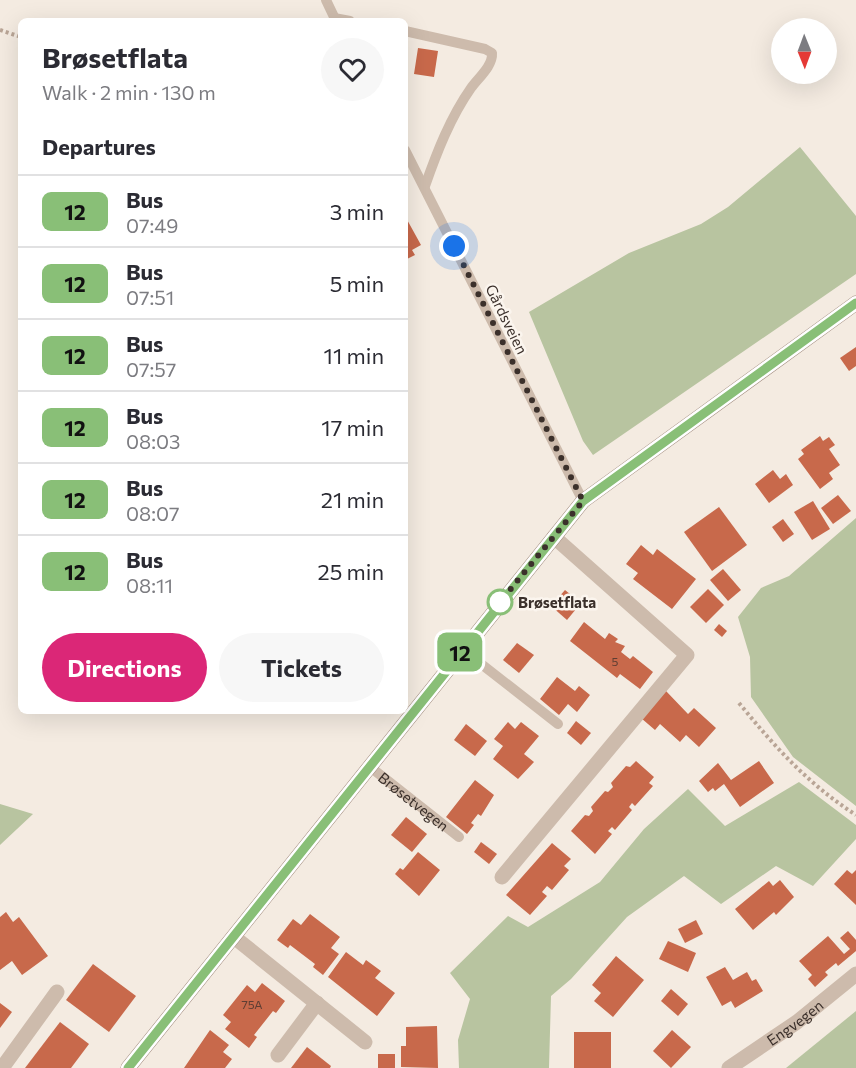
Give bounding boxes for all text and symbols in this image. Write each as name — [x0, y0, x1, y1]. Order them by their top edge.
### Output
north arrow — [771, 18, 837, 84]
map controls — [771, 18, 837, 84]
button: heart — [321, 38, 384, 101]
text: Brøsetflata — [42, 40, 188, 74]
text: Walk · 2 min · 130 m — [42, 80, 216, 104]
text: Departures — [42, 133, 156, 160]
text: Bus — [126, 186, 163, 213]
text: 3 min — [330, 198, 384, 225]
text: 12 — [64, 199, 86, 224]
text: 07:49 — [126, 213, 178, 237]
your location — [439, 231, 469, 261]
text: Bus — [126, 258, 163, 285]
text: 5 min — [330, 270, 384, 297]
text: 12 — [64, 271, 86, 296]
street label: Gårdsveien — [482, 281, 532, 357]
text: 07:51 — [126, 285, 174, 309]
text: Bus — [126, 330, 163, 357]
text: 11 min — [324, 342, 384, 369]
text: 12 — [64, 343, 86, 368]
text: 07:57 — [126, 357, 176, 381]
text: Bus — [126, 402, 163, 429]
text: 17 min — [321, 414, 384, 441]
text: 12 — [64, 415, 86, 440]
text: 08:03 — [126, 429, 180, 453]
text: Bus — [126, 474, 163, 501]
text: 21 min — [321, 486, 384, 513]
text: 12 — [64, 487, 86, 512]
text: 08:07 — [126, 501, 179, 525]
text: Bus — [126, 546, 163, 573]
text: 25 min — [317, 558, 384, 585]
text: 12 — [64, 559, 86, 584]
text: 08:11 — [126, 573, 173, 597]
marker: Brøsetflata — [487, 589, 513, 615]
place label: Brøsetflata — [518, 593, 596, 611]
line badge: 12 — [433, 632, 487, 672]
button: Directions — [42, 633, 207, 702]
button: Tickets — [219, 633, 384, 702]
text: 12 — [449, 640, 471, 665]
house number: 5 — [612, 654, 619, 668]
street label: Brøsetvegen — [375, 768, 453, 835]
street label: Engvegen — [763, 996, 826, 1049]
house number: 75A — [241, 997, 263, 1011]

